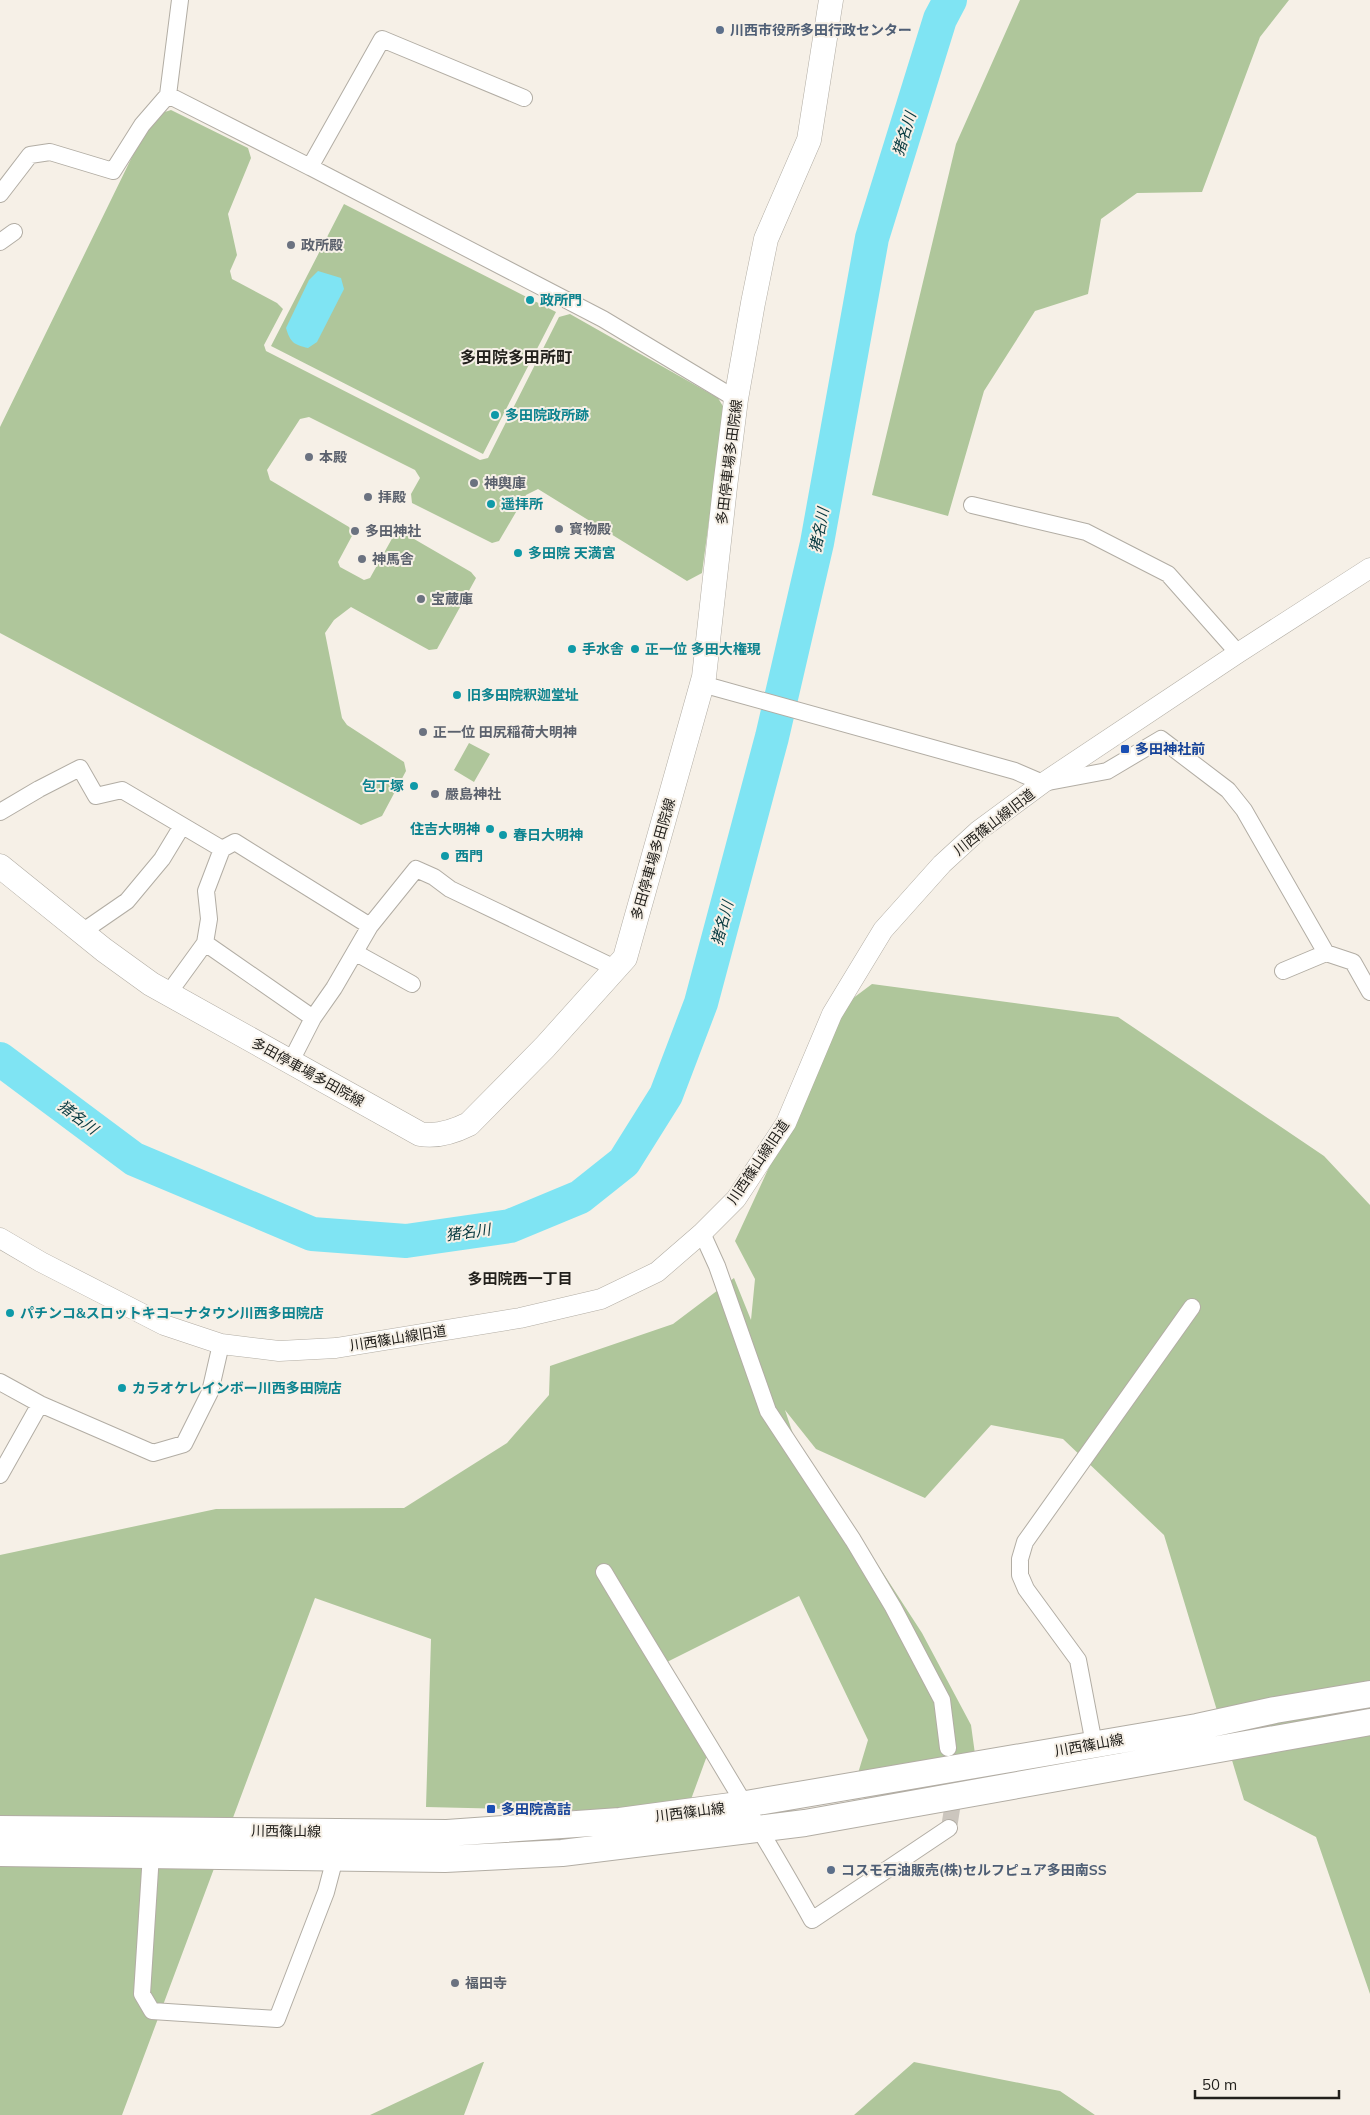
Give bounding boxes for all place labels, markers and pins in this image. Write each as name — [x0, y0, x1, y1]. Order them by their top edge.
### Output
place label: 川西市役所多田行政センター — [730, 21, 912, 39]
marker: 川西市役所多田行政センター — [714, 24, 726, 36]
place label: 政所殿 — [301, 236, 343, 254]
marker: 政所殿 — [285, 239, 297, 251]
place label: 政所門 — [540, 291, 582, 309]
marker: 政所門 — [524, 294, 536, 306]
place label: 多田院政所跡 — [505, 406, 589, 424]
marker: 多田院政所跡 — [489, 409, 501, 421]
place label: 本殿 — [319, 448, 347, 466]
marker: 本殿 — [303, 451, 315, 463]
place label: 神輿庫 — [484, 474, 526, 492]
marker: 神輿庫 — [468, 477, 480, 489]
place label: 拝殿 — [378, 488, 406, 506]
marker: 拝殿 — [362, 491, 374, 503]
place label: 遥拝所 — [501, 495, 543, 513]
marker: 遥拝所 — [485, 498, 497, 510]
place label: 寳物殿 — [569, 520, 611, 538]
place label: 多田神社 — [365, 522, 421, 540]
marker: 寳物殿 — [553, 523, 565, 535]
marker: 多田神社 — [349, 525, 361, 537]
place label: 多田院 天満宮 — [528, 544, 616, 562]
marker: 多田院 天満宮 — [512, 547, 524, 559]
place label: 神馬舎 — [372, 550, 414, 568]
marker: 神馬舎 — [356, 553, 368, 565]
place label: 宝蔵庫 — [431, 590, 473, 608]
marker: 宝蔵庫 — [415, 593, 427, 605]
place label: 手水舎 — [582, 640, 624, 658]
place label: 正一位 多田大権現 — [645, 640, 761, 658]
marker: 手水舎 — [566, 643, 578, 655]
marker: 正一位 多田大権現 — [629, 643, 641, 655]
place label: 旧多田院釈迦堂址 — [467, 686, 579, 704]
marker: 旧多田院釈迦堂址 — [451, 689, 463, 701]
place label: 正一位 田尻稲荷大明神 — [433, 723, 577, 741]
marker: 正一位 田尻稲荷大明神 — [417, 726, 429, 738]
place label: 多田神社前 — [1135, 740, 1205, 758]
marker: 多田神社前 — [1119, 743, 1131, 755]
place label: 包丁塚 — [362, 777, 404, 795]
marker: 包丁塚 — [408, 780, 420, 792]
place label: 嚴島神社 — [445, 785, 501, 803]
marker: 嚴島神社 — [429, 788, 441, 800]
place label: 住吉大明神 — [410, 820, 480, 838]
marker: 住吉大明神 — [484, 823, 496, 835]
place label: 春日大明神 — [513, 826, 583, 844]
marker: 春日大明神 — [497, 829, 509, 841]
place label: 西門 — [455, 847, 483, 865]
marker: 西門 — [439, 850, 451, 862]
place label: パチンコ&スロットキコーナタウン川西多田院店 — [20, 1304, 324, 1322]
marker: パチンコ&スロットキコーナタウン川西多田院店 — [4, 1307, 16, 1319]
place label: カラオケレインボー川西多田院店 — [132, 1379, 342, 1397]
marker: カラオケレインボー川西多田院店 — [116, 1382, 128, 1394]
place label: 多田院高詰 — [501, 1800, 571, 1818]
marker: 多田院高詰 — [485, 1803, 497, 1815]
place label: コスモ石油販売(株)セルフピュア多田南SS — [841, 1861, 1107, 1879]
marker: コスモ石油販売(株)セルフピュア多田南SS — [825, 1864, 837, 1876]
place label: 福田寺 — [465, 1974, 507, 1992]
marker: 福田寺 — [449, 1977, 461, 1989]

